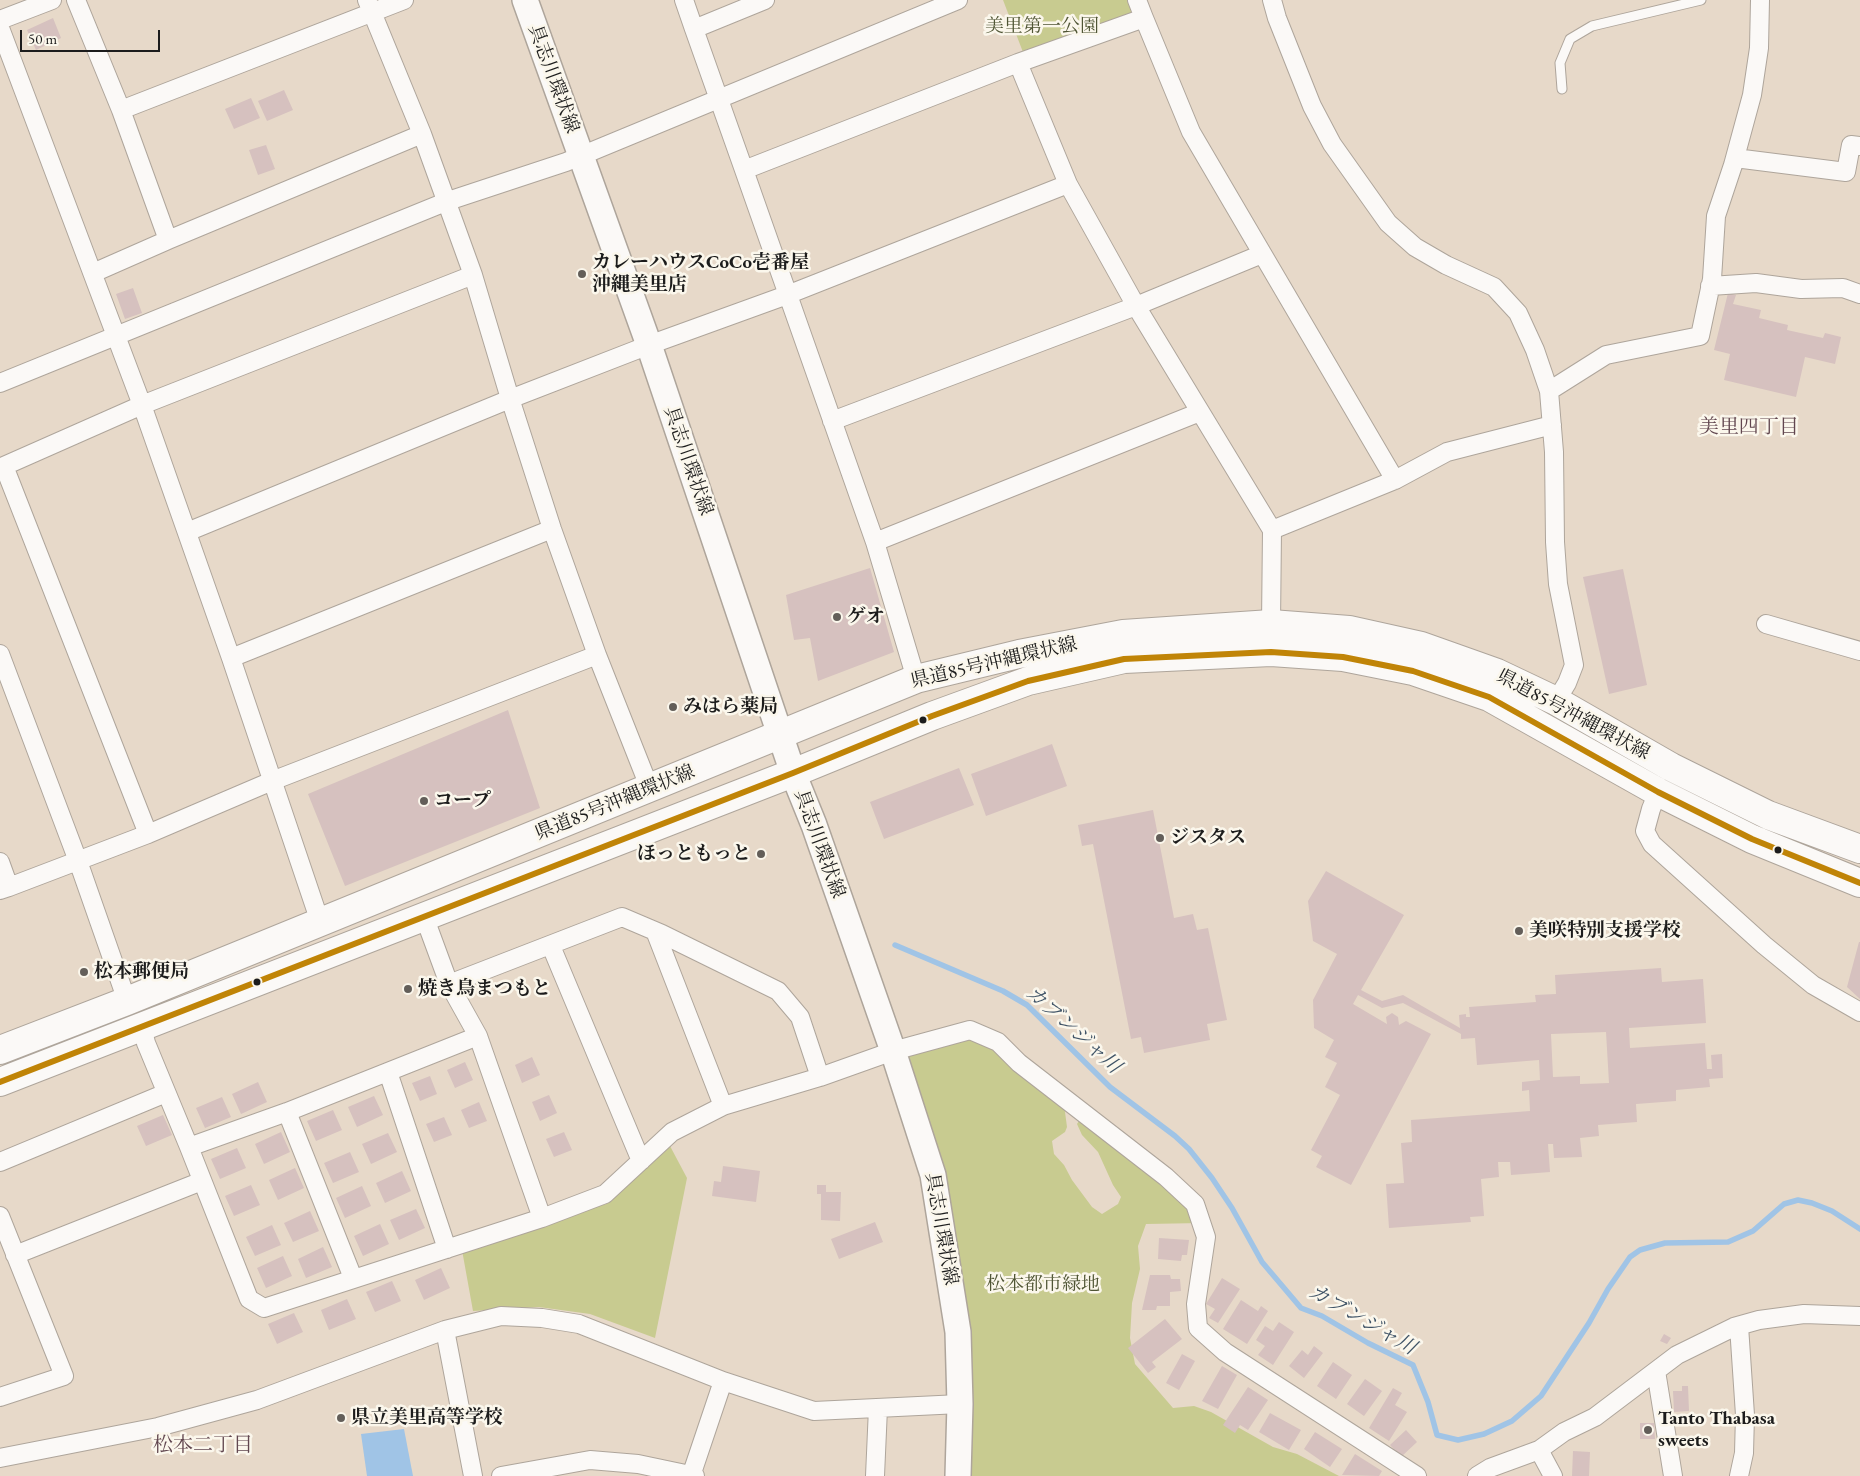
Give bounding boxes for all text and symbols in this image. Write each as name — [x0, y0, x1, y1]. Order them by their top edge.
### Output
park label: 美里第一公園 — [985, 16, 1099, 38]
scale bar — [22, 20, 162, 52]
street label: 具志川環状線 — [523, 22, 583, 136]
text: 50 m — [28, 29, 57, 48]
place label: カレーハウスCoCo壱番屋 沖縄美里店 — [592, 252, 809, 296]
marker: カレーハウスCoCo壱番屋 沖縄美里店 — [576, 268, 588, 280]
street label: 具志川環状線 — [659, 403, 717, 519]
district label: 美里四丁目 — [1699, 416, 1799, 440]
place label: ゲオ — [847, 606, 885, 628]
marker: ゲオ — [831, 611, 843, 623]
street label: 県道85号沖縄環状線 — [908, 633, 1080, 693]
street label: 県道85号沖縄環状線 — [1492, 665, 1654, 765]
place label: みはら薬局 — [683, 696, 778, 718]
marker: みはら薬局 — [667, 701, 679, 713]
unlabelled marker — [918, 715, 928, 725]
street label: 県道85号沖縄環状線 — [532, 761, 698, 845]
street label: 具志川環状線 — [789, 787, 849, 901]
place label: コープ — [434, 790, 491, 812]
marker: コープ — [418, 795, 430, 807]
place label: ジスタス — [1170, 827, 1246, 849]
marker: ジスタス — [1154, 832, 1166, 844]
place label: ほっともっと — [637, 843, 751, 865]
unlabelled marker — [1773, 845, 1783, 855]
marker: ほっともっと — [755, 848, 767, 860]
place label: 美咲特別支援学校 — [1529, 920, 1681, 942]
marker: 美咲特別支援学校 — [1513, 925, 1525, 937]
place label: 松本郵便局 — [94, 961, 189, 983]
marker: 松本郵便局 — [78, 966, 90, 978]
unlabelled marker — [252, 977, 262, 987]
place label: 焼き鳥まつもと — [418, 978, 551, 1000]
water label: カブンジャ川 — [1020, 981, 1126, 1079]
marker: 焼き鳥まつもと — [402, 983, 414, 995]
street label: 具志川環状線 — [920, 1171, 962, 1287]
park label: 松本都市緑地 — [986, 1274, 1100, 1296]
water label: カブンジャ川 — [1304, 1280, 1420, 1360]
place label: 県立美里高等学校 — [351, 1407, 503, 1429]
place label: Tanto Thabasa sweets — [1658, 1408, 1775, 1452]
marker: 県立美里高等学校 — [335, 1412, 347, 1424]
marker: Tanto Thabasa sweets — [1642, 1424, 1654, 1436]
district label: 松本二丁目 — [153, 1434, 253, 1458]

